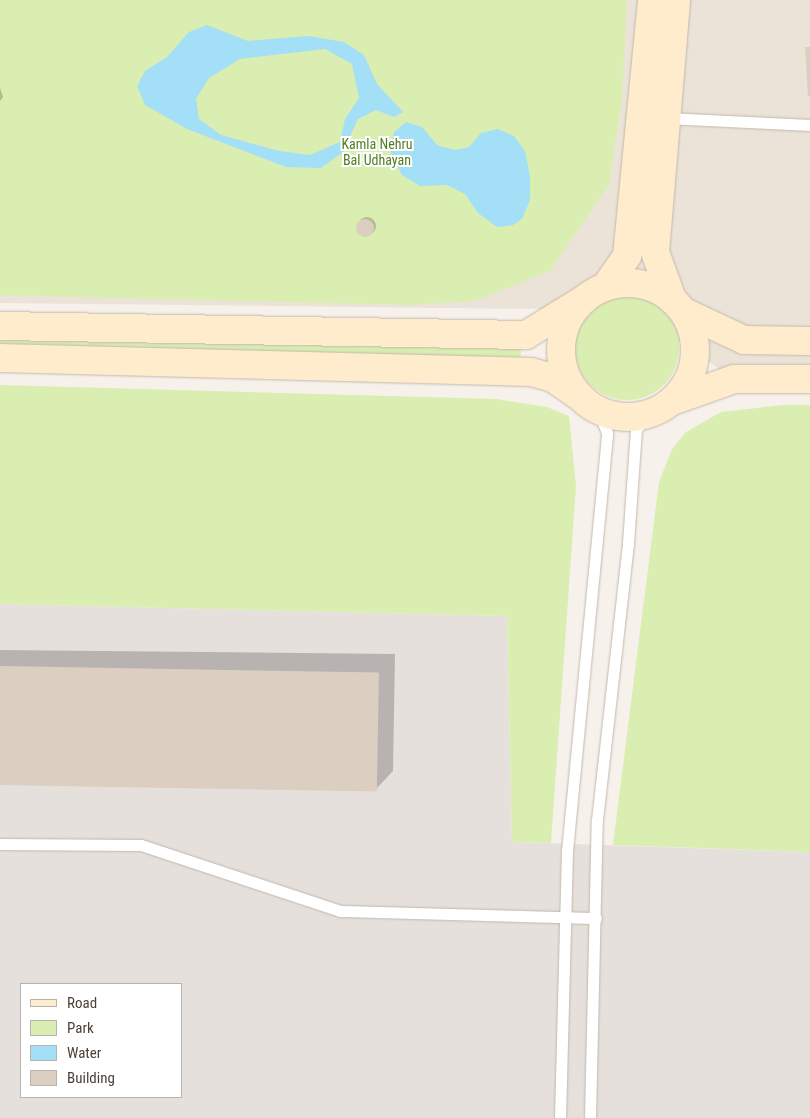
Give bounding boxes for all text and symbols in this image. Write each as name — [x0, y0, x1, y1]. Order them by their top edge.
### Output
park label: Kamla Nehru Bal Udhayan — [341, 136, 413, 168]
legend — [20, 983, 182, 1098]
text: Road — [67, 994, 97, 1012]
text: Park — [67, 1019, 94, 1037]
text: Water — [67, 1044, 101, 1062]
text: Building — [67, 1069, 115, 1087]

